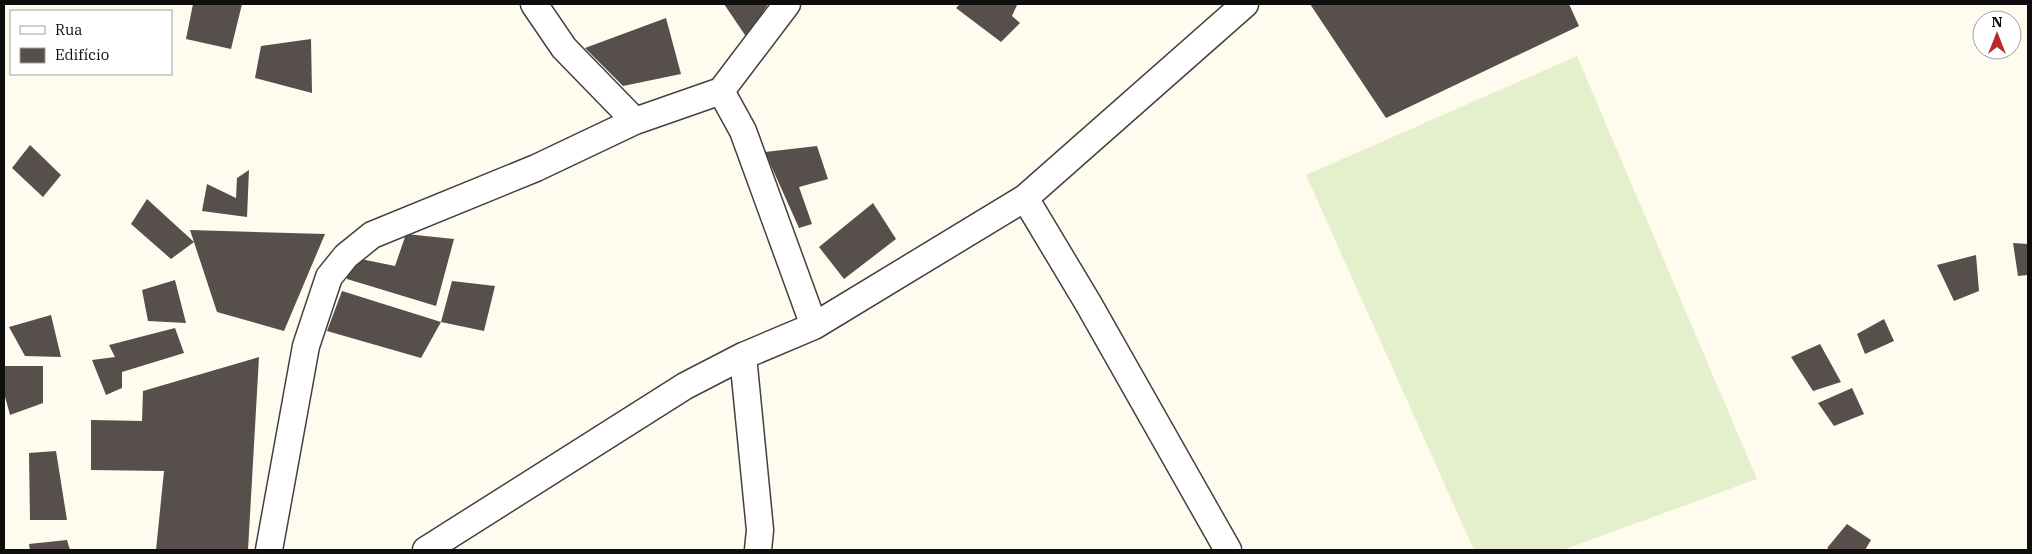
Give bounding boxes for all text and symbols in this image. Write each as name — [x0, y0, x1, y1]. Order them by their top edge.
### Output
legend — [10, 10, 172, 75]
north arrow — [1972, 10, 2022, 60]
text: N — [1991, 13, 2003, 31]
text: Rua — [55, 20, 82, 39]
text: Edifício — [55, 45, 109, 64]

